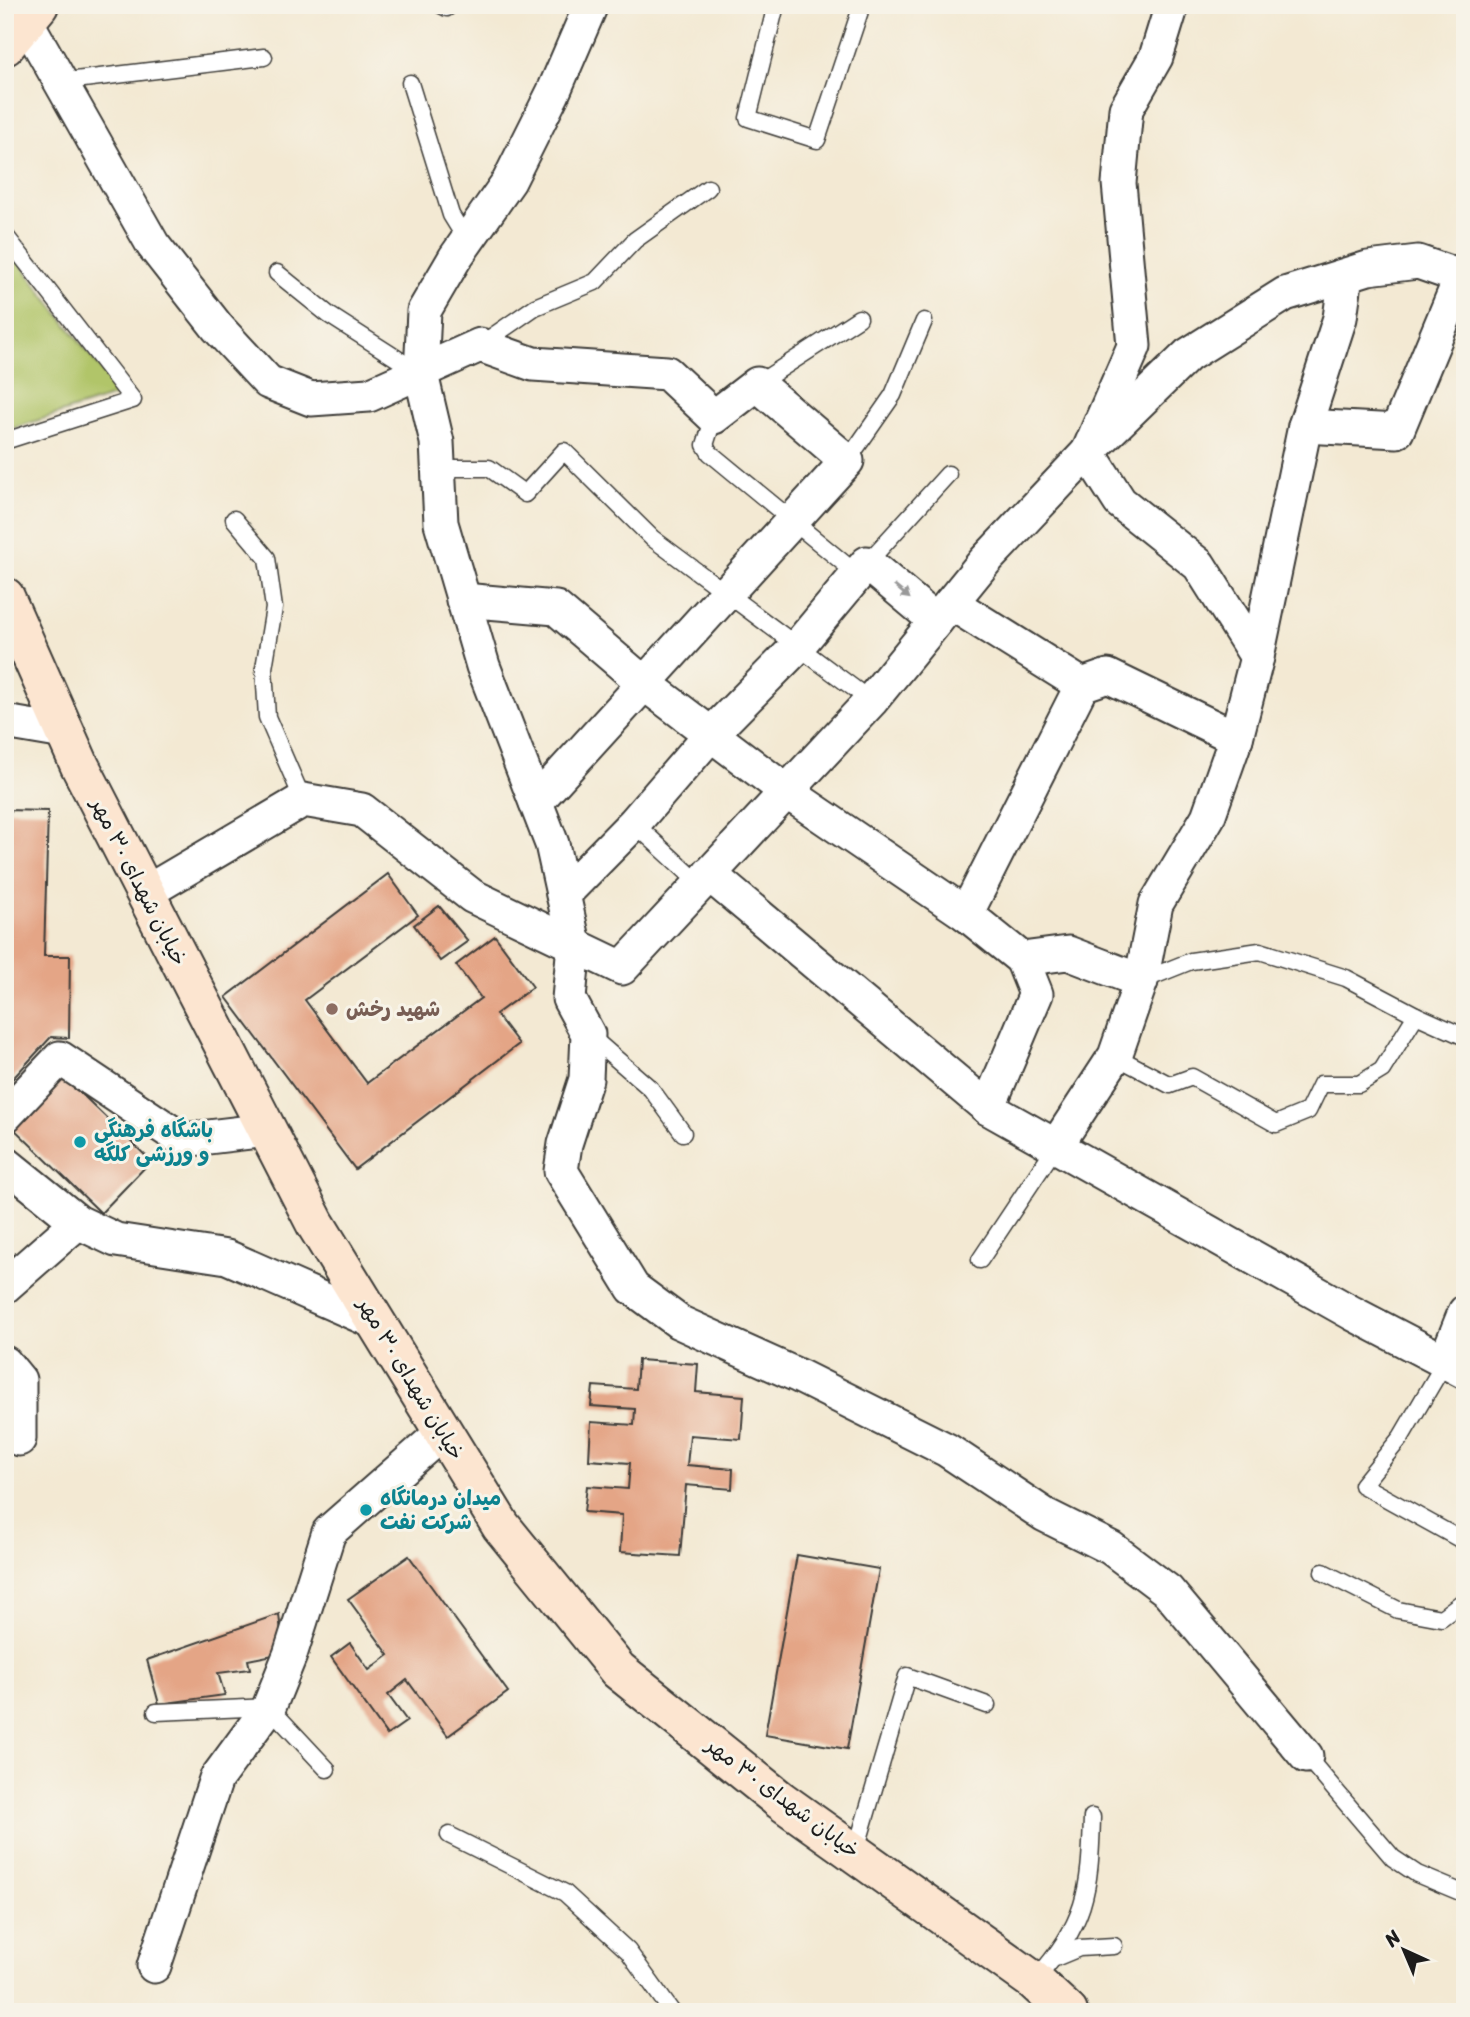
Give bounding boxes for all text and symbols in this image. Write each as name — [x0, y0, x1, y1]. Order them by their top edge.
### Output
one-way arrow — [893, 584, 910, 599]
street label: خیابان شهدای ۳۰ مهر — [79, 789, 198, 973]
place label: شهید رخش — [346, 990, 440, 1028]
marker: شهید رخش — [324, 1001, 340, 1017]
place label: باشگاه فرهنگی و ورزشی کلگه — [94, 1111, 213, 1173]
marker: باشگاه فرهنگی و ورزشی کلگه — [72, 1134, 88, 1150]
street label: خیابان شهدای ۳۰ مهر — [346, 1288, 475, 1468]
place label: میدان درمانگاه شرکت نفت — [380, 1479, 501, 1541]
marker: میدان درمانگاه شرکت نفت — [358, 1502, 374, 1518]
street label: خیابان شهدای ۳۰ مهر — [696, 1726, 868, 1869]
north arrow — [1368, 1916, 1438, 1986]
text: N — [1376, 1921, 1409, 1955]

